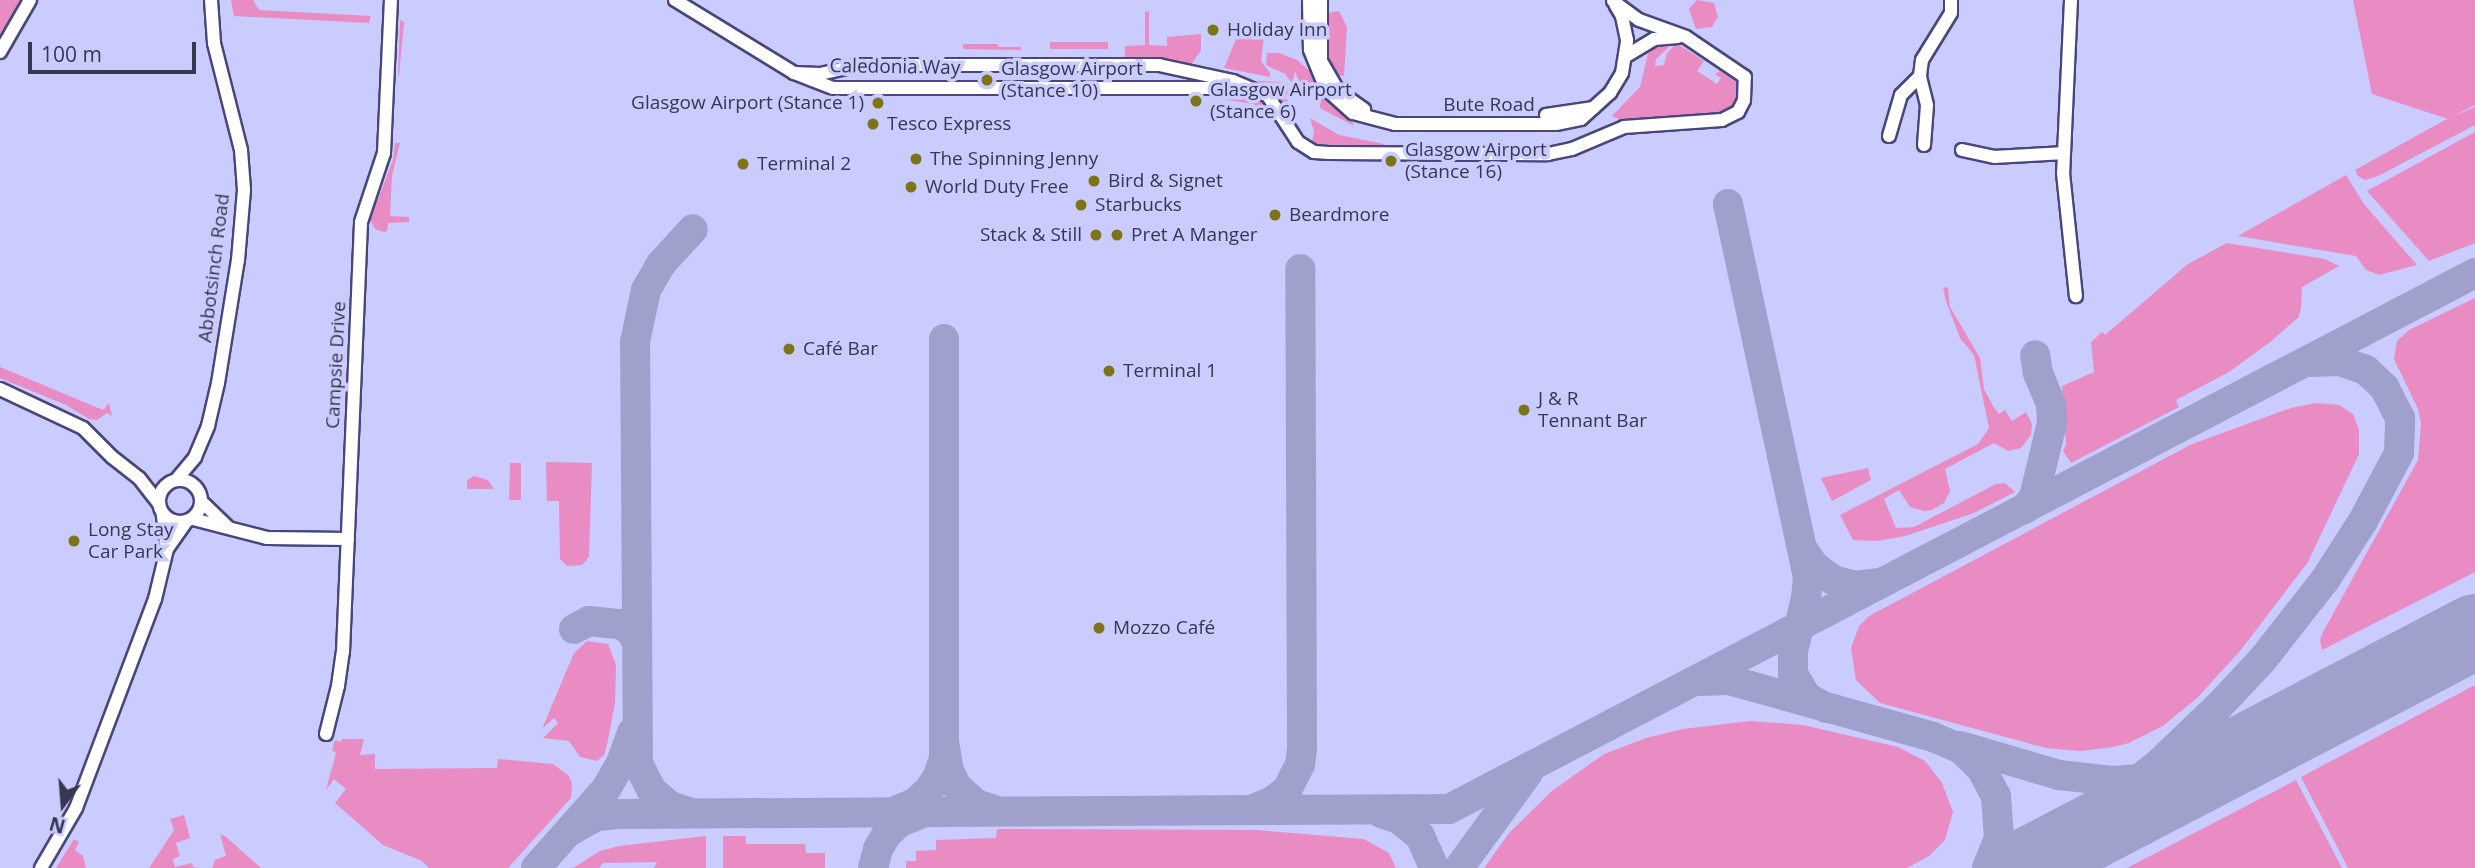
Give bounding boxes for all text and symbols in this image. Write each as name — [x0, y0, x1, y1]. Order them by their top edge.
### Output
place label: Holiday Inn — [1227, 19, 1327, 41]
marker: Holiday Inn — [1205, 22, 1221, 38]
scale bar — [32, 28, 200, 72]
text: 100 m — [41, 40, 102, 68]
street label: Caledonia Way — [830, 54, 960, 80]
place label: Glasgow Airport (Stance 10) — [1001, 58, 1143, 102]
marker: Glasgow Airport (Stance 10) — [979, 72, 995, 88]
place label: Glasgow Airport (Stance 6) — [1210, 79, 1352, 123]
place label: Glasgow Airport (Stance 1) — [631, 92, 864, 114]
marker: Glasgow Airport (Stance 6) — [1188, 93, 1204, 109]
street label: Bute Road — [1443, 94, 1535, 116]
marker: Glasgow Airport (Stance 1) — [870, 95, 886, 111]
place label: Tesco Express — [887, 113, 1011, 135]
marker: Tesco Express — [865, 116, 881, 132]
place label: Glasgow Airport (Stance 16) — [1405, 139, 1547, 183]
place label: The Spinning Jenny — [930, 148, 1098, 170]
marker: The Spinning Jenny — [908, 151, 924, 167]
place label: Terminal 2 — [757, 153, 851, 175]
marker: Glasgow Airport (Stance 16) — [1383, 153, 1399, 169]
marker: Terminal 2 — [735, 156, 751, 172]
place label: Bird & Signet — [1108, 170, 1223, 192]
marker: Bird & Signet — [1086, 173, 1102, 189]
place label: World Duty Free — [925, 176, 1069, 198]
marker: World Duty Free — [903, 179, 919, 195]
street label: Abbotsinch Road — [194, 192, 234, 344]
place label: Starbucks — [1095, 194, 1182, 216]
marker: Starbucks — [1073, 197, 1089, 213]
place label: Beardmore — [1289, 204, 1389, 226]
marker: Beardmore — [1267, 207, 1283, 223]
place label: Stack & Still — [980, 224, 1082, 246]
place label: Pret A Manger — [1131, 224, 1258, 246]
marker: Stack & Still — [1088, 227, 1104, 243]
marker: Pret A Manger — [1109, 227, 1125, 243]
street label: Campsie Drive — [321, 301, 351, 429]
place label: Café Bar — [803, 338, 878, 360]
marker: Café Bar — [781, 341, 797, 357]
place label: Terminal 1 — [1123, 360, 1217, 382]
marker: Terminal 1 — [1101, 363, 1117, 379]
place label: J & R Tennant Bar — [1538, 388, 1647, 432]
marker: J & R Tennant Bar — [1516, 402, 1532, 418]
place label: Long Stay Car Park — [88, 519, 174, 563]
marker: Long Stay Car Park — [66, 533, 82, 549]
place label: Mozzo Café — [1113, 617, 1215, 639]
marker: Mozzo Café — [1091, 620, 1107, 636]
north arrow — [28, 770, 98, 840]
text: N — [46, 811, 68, 840]

